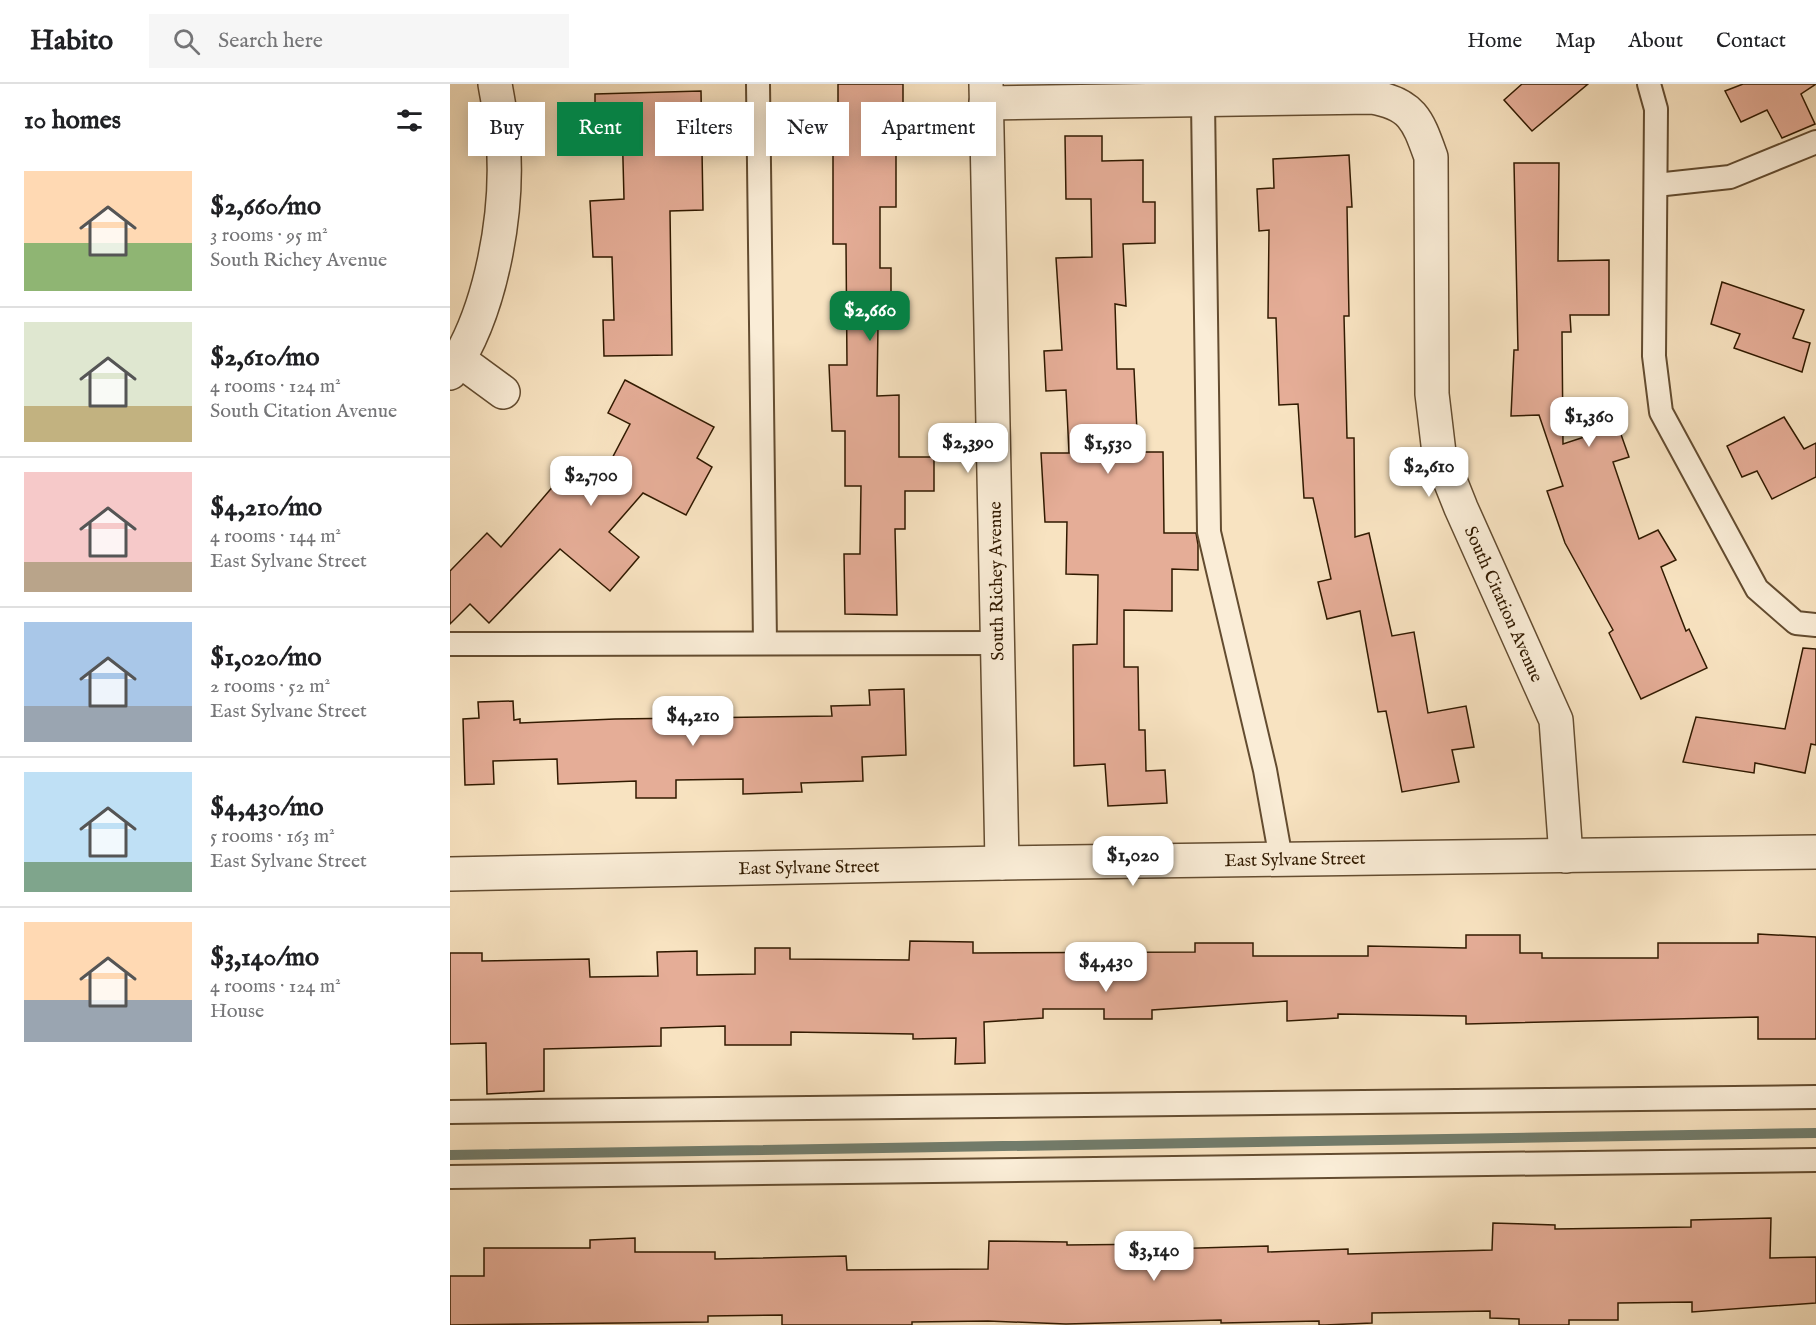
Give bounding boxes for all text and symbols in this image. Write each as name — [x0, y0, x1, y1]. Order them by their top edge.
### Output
search box — [149, 14, 569, 68]
text: Habito — [30, 24, 113, 59]
icon: search — [170, 25, 203, 58]
text: Search here — [218, 27, 323, 55]
text: Home — [1467, 28, 1522, 55]
text: Map — [1555, 28, 1595, 55]
text: About — [1628, 28, 1683, 55]
text: Contact — [1716, 28, 1786, 55]
chip: Buy — [468, 102, 545, 156]
chip: Rent — [557, 102, 643, 156]
chip: Filters — [655, 102, 754, 156]
chip: New — [766, 102, 849, 156]
chip: Apartment — [861, 102, 996, 156]
text: 10 homes — [24, 104, 121, 137]
icon: filters — [393, 104, 426, 137]
text: $2,660/mo — [210, 190, 321, 223]
icon: home — [72, 195, 144, 267]
text: 3 rooms · 95 m² — [210, 223, 328, 248]
text: South Richey Avenue — [210, 248, 387, 273]
pin: $2,660 — [821, 291, 919, 342]
text: $2,660 — [844, 298, 896, 323]
text: $2,610/mo — [210, 341, 320, 374]
icon: home — [72, 346, 144, 418]
text: 4 rooms · 124 m² — [210, 374, 341, 399]
pin: $1,360 — [1540, 397, 1638, 448]
text: South Citation Avenue — [210, 399, 397, 424]
text: $1,360 — [1564, 404, 1614, 429]
pin: $2,390 — [919, 423, 1017, 474]
pin: $1,530 — [1059, 424, 1157, 475]
text: $2,390 — [942, 430, 994, 455]
text: $1,530 — [1084, 431, 1132, 456]
pin: $2,610 — [1380, 447, 1478, 498]
text: $2,610 — [1403, 454, 1455, 479]
pin: $2,700 — [542, 456, 640, 507]
text: $2,700 — [564, 463, 618, 488]
text: $4,210/mo — [210, 491, 322, 524]
icon: home — [72, 496, 144, 568]
street label: South Richey Avenue — [985, 501, 1010, 661]
street label: South Citation Avenue — [1458, 523, 1547, 686]
text: 4 rooms · 144 m² — [210, 524, 341, 549]
text: East Sylvane Street — [210, 549, 367, 574]
text: $1,020/mo — [210, 641, 322, 674]
icon: home — [72, 646, 144, 718]
text: 2 rooms · 52 m² — [210, 674, 330, 699]
pin: $4,210 — [644, 696, 742, 747]
text: East Sylvane Street — [210, 699, 367, 724]
text: $4,210 — [666, 703, 720, 728]
text: $4,430/mo — [210, 791, 323, 824]
icon: home — [72, 796, 144, 868]
text: 5 rooms · 163 m² — [210, 824, 335, 849]
pin: $1,020 — [1084, 836, 1182, 887]
text: $1,020 — [1107, 843, 1159, 868]
street label: East Sylvane Street — [1224, 848, 1366, 873]
text: East Sylvane Street — [210, 849, 367, 874]
street label: East Sylvane Street — [738, 856, 880, 881]
text: $3,140/mo — [210, 941, 319, 974]
pin: $4,430 — [1057, 942, 1155, 993]
icon: home — [72, 946, 144, 1018]
text: $4,430 — [1079, 949, 1133, 974]
text: 4 rooms · 124 m² — [210, 974, 341, 999]
text: House — [210, 999, 264, 1024]
pin: $3,140 — [1105, 1231, 1203, 1282]
text: $3,140 — [1129, 1238, 1179, 1263]

